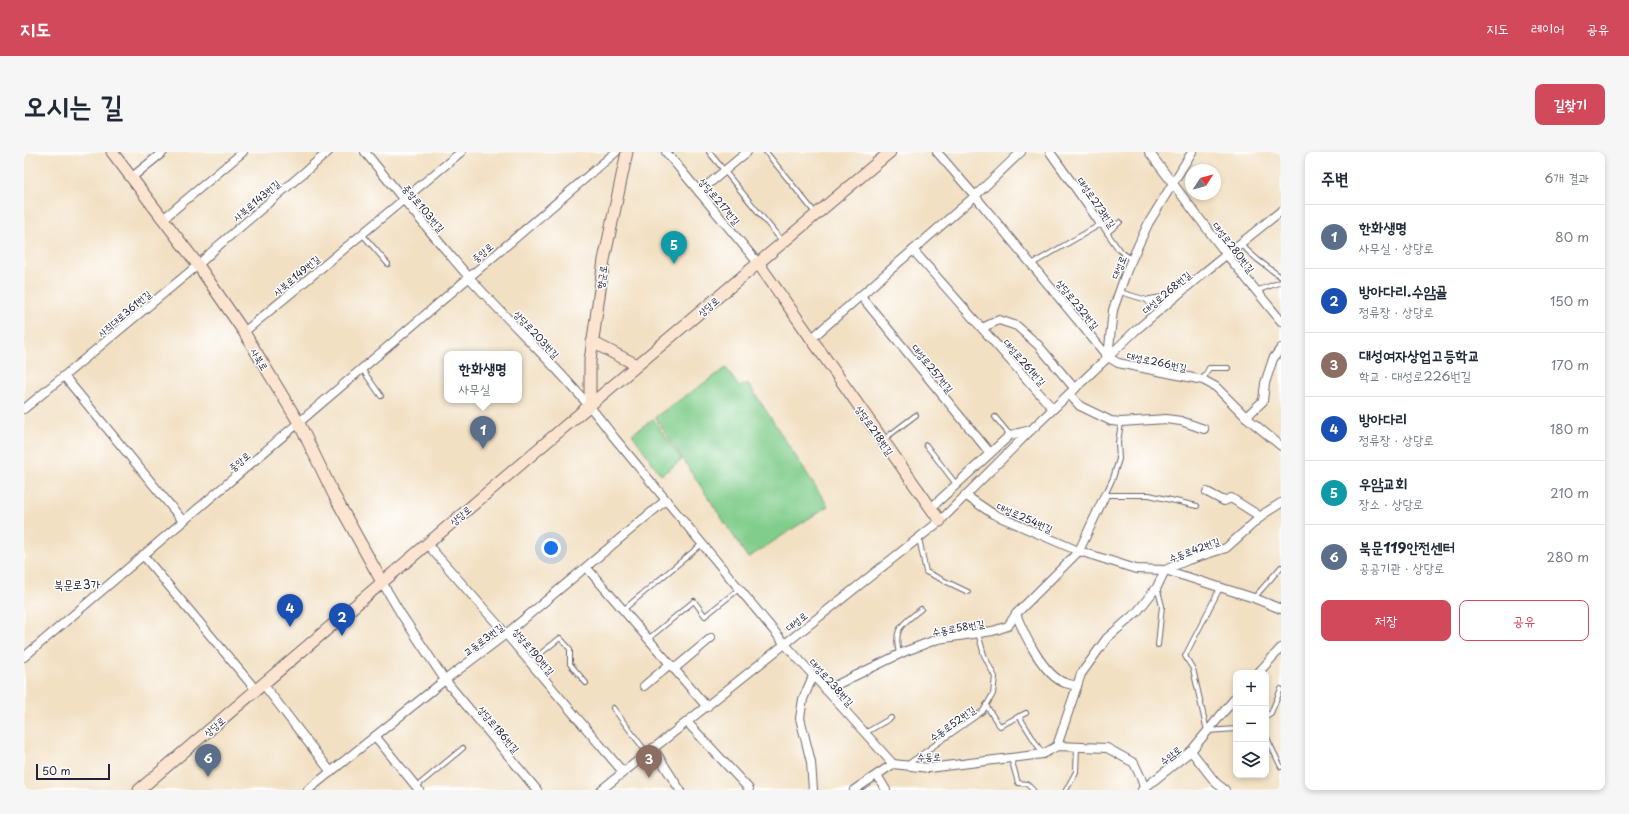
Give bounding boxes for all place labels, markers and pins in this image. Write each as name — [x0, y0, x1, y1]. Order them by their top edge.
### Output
pin: 5 — [661, 231, 687, 264]
pin: 1 — [470, 416, 496, 449]
pin: 4 — [277, 594, 303, 627]
pin: 2 — [329, 603, 355, 636]
pin: 6 — [195, 744, 221, 777]
pin: 3 — [636, 745, 662, 778]

